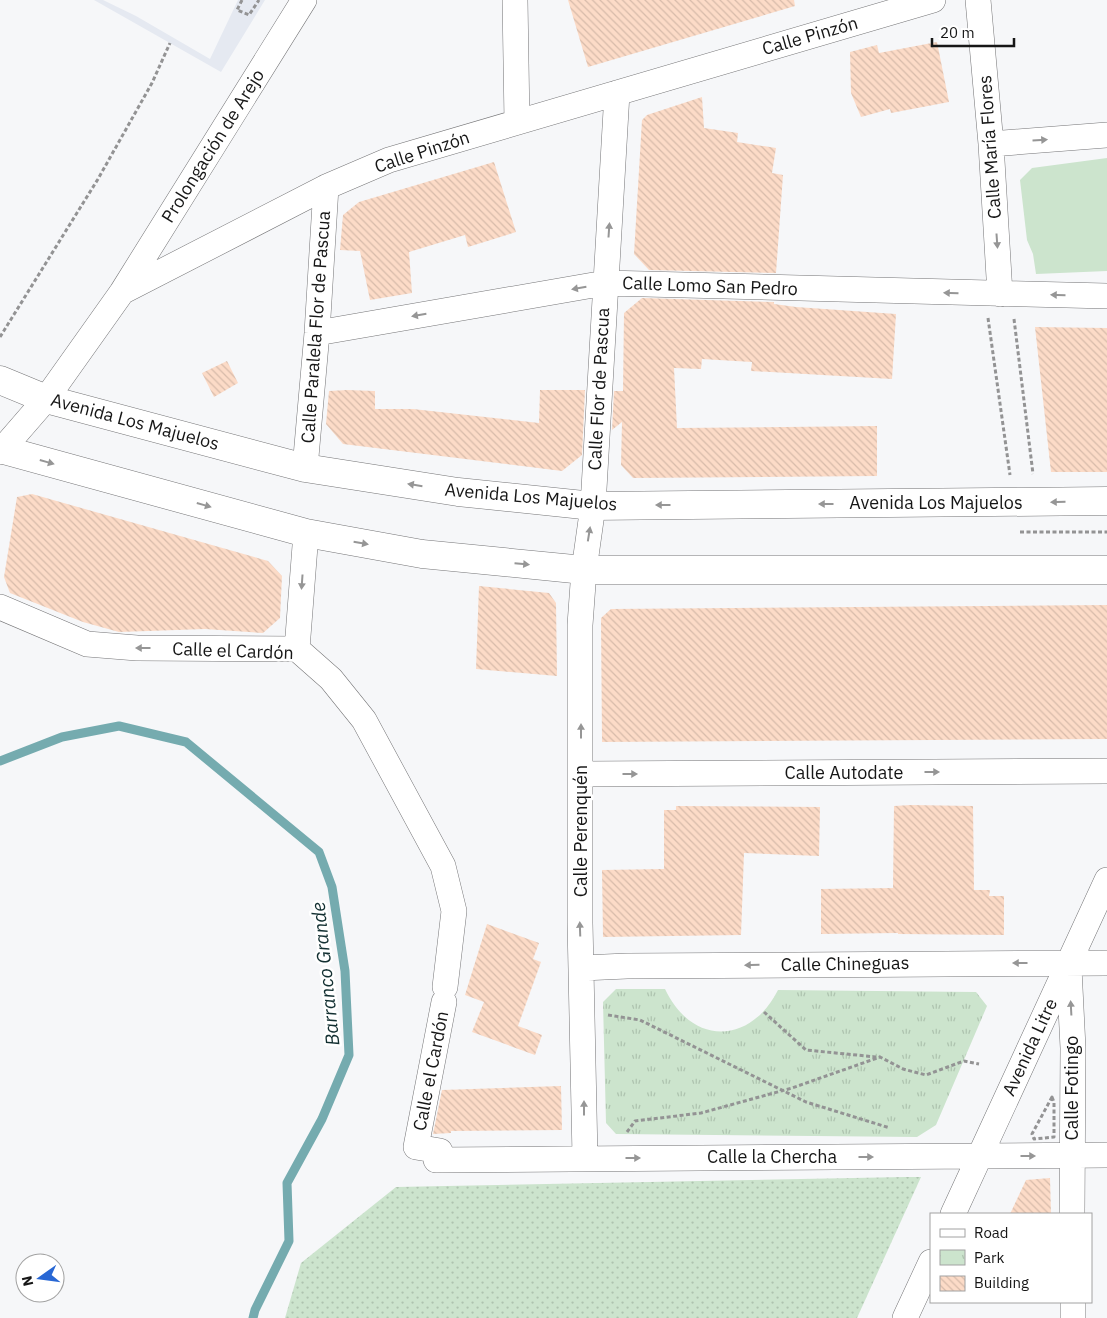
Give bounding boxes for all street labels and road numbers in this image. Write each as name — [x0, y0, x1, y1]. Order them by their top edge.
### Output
street label: Calle Pinzón — [759, 11, 860, 60]
street label: Prolongación de Arejo — [156, 65, 269, 227]
street label: Calle María Flores — [973, 74, 1006, 220]
street label: Calle Pinzón — [371, 125, 472, 178]
street label: Calle Paralela Flor de Pascua — [296, 210, 335, 444]
street label: Calle Lomo San Pedro — [622, 271, 798, 300]
street label: Calle Flor de Pascua — [583, 307, 614, 471]
street label: Avenida Los Majuelos — [48, 388, 222, 455]
street label: Avenida Los Majuelos — [444, 477, 618, 516]
street label: Avenida Los Majuelos — [849, 491, 1023, 514]
street label: Calle el Cardón — [172, 637, 294, 664]
street label: Calle Autodate — [785, 761, 904, 784]
street label: Calle Perenquén — [569, 765, 592, 897]
street label: Calle Chineguas — [780, 951, 910, 976]
street label: Avenida Litre — [997, 994, 1062, 1099]
street label: Calle el Cardón — [408, 1009, 453, 1133]
street label: Calle Fotingo — [1060, 1036, 1083, 1140]
street label: Calle la Chercha — [707, 1145, 837, 1168]

